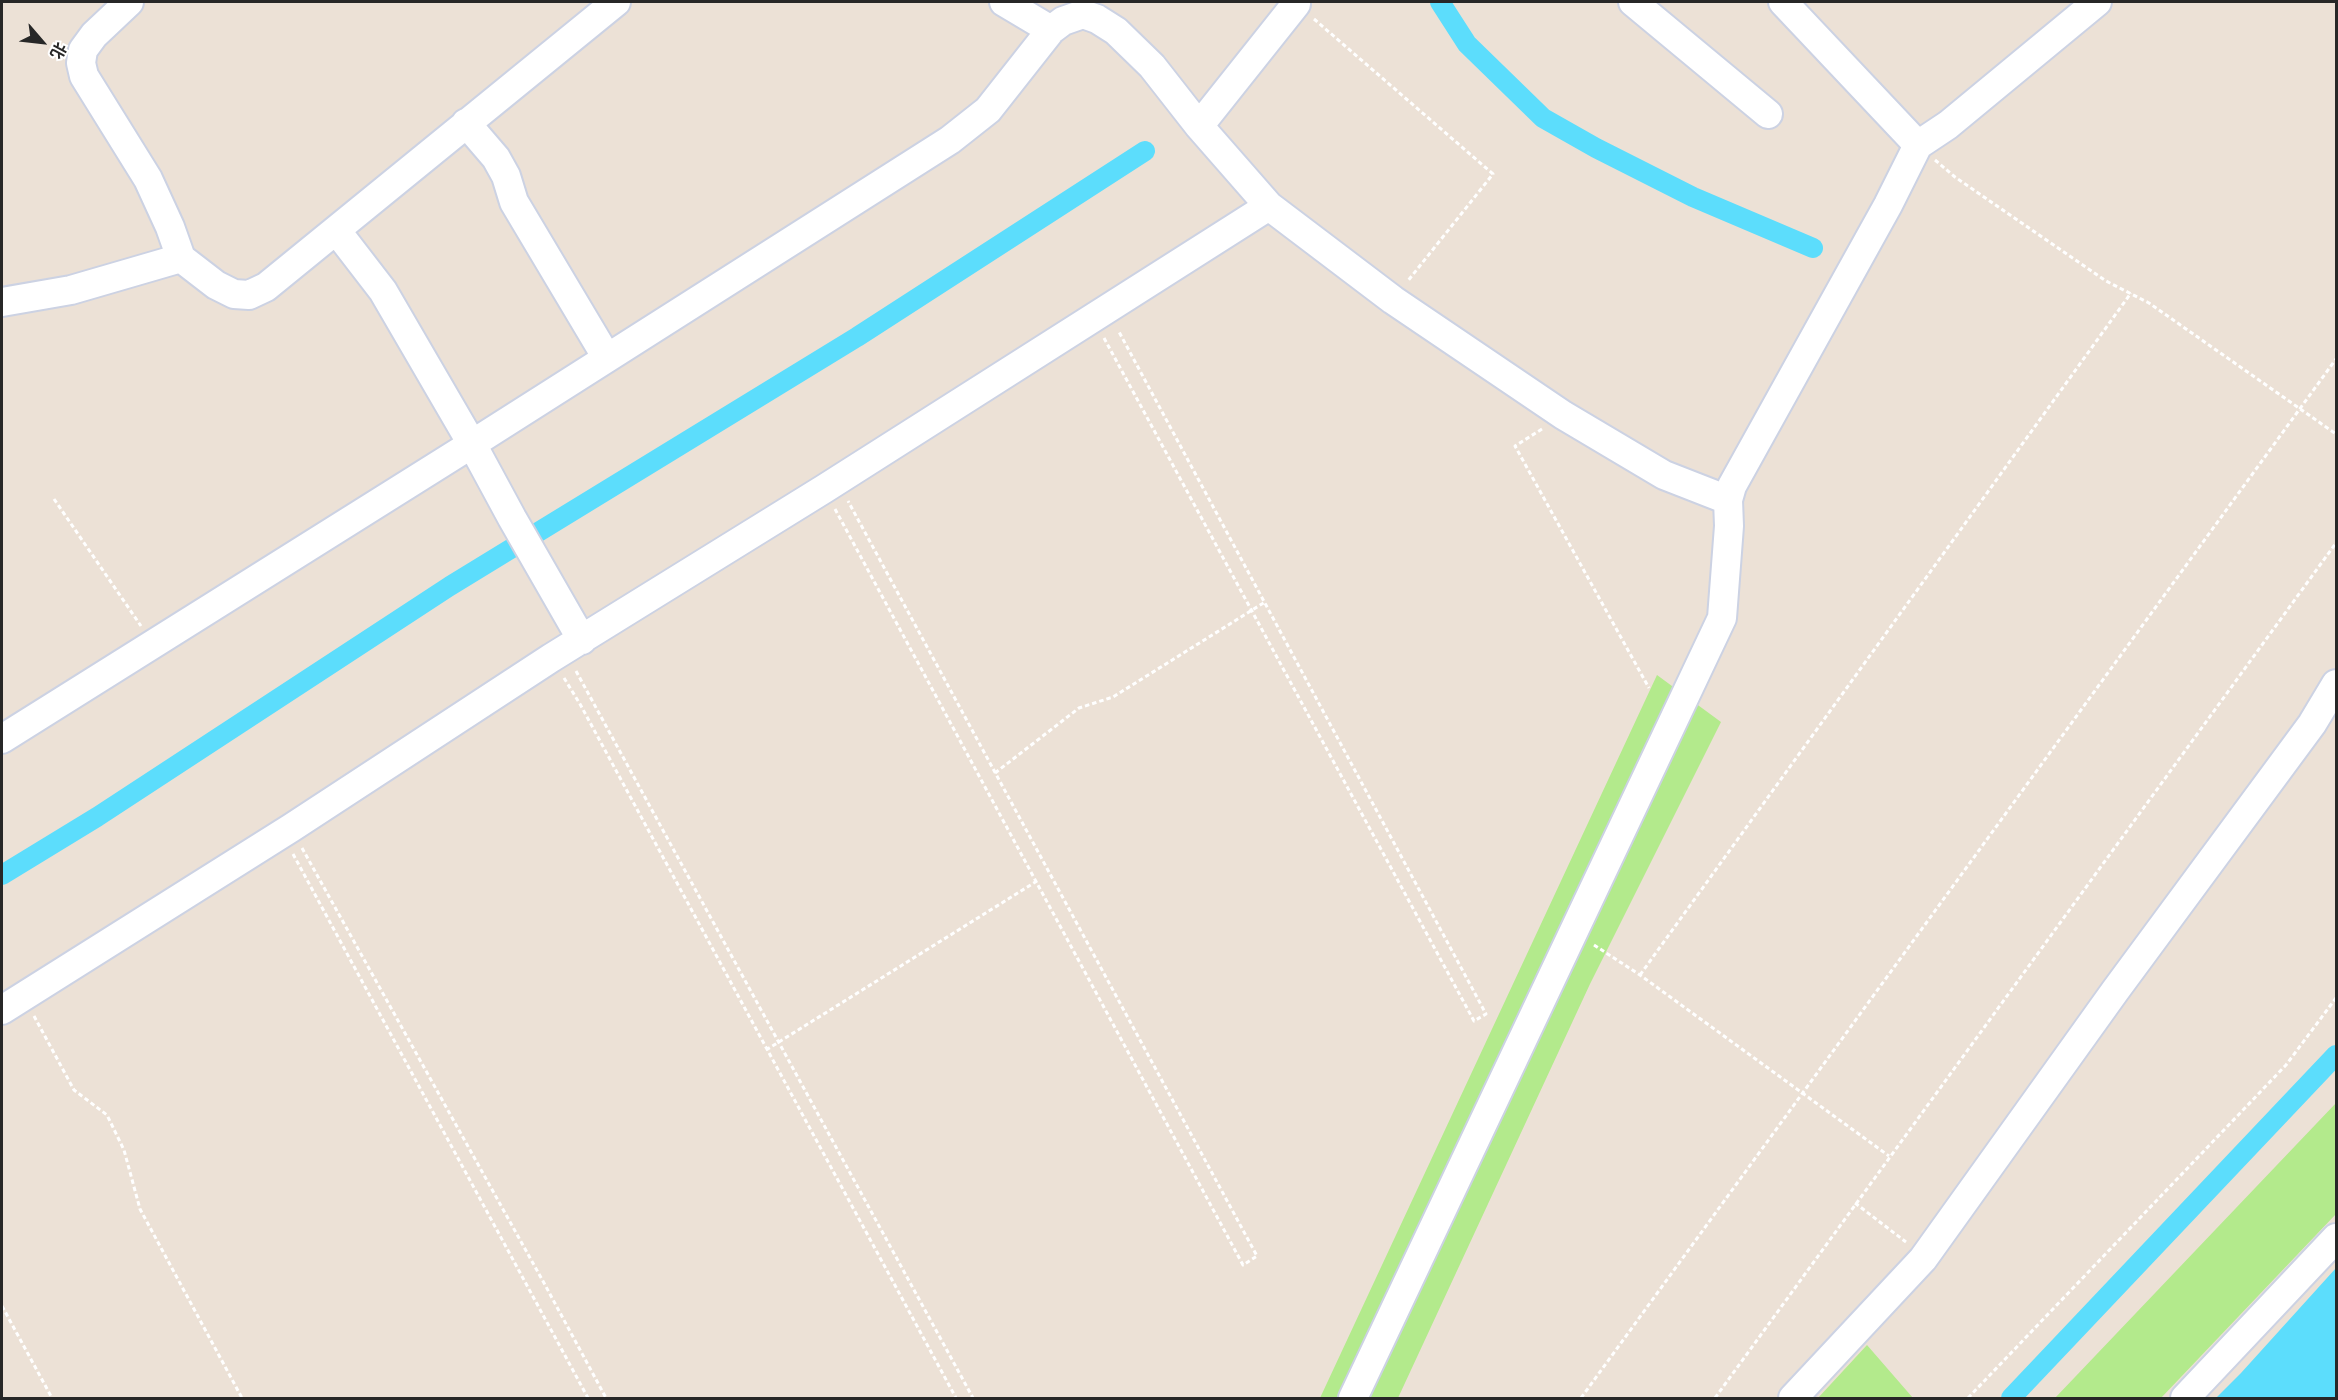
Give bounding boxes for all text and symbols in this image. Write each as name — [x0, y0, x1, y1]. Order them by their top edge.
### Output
north arrow — [12, 12, 72, 72]
text: 北 — [46, 39, 70, 62]

